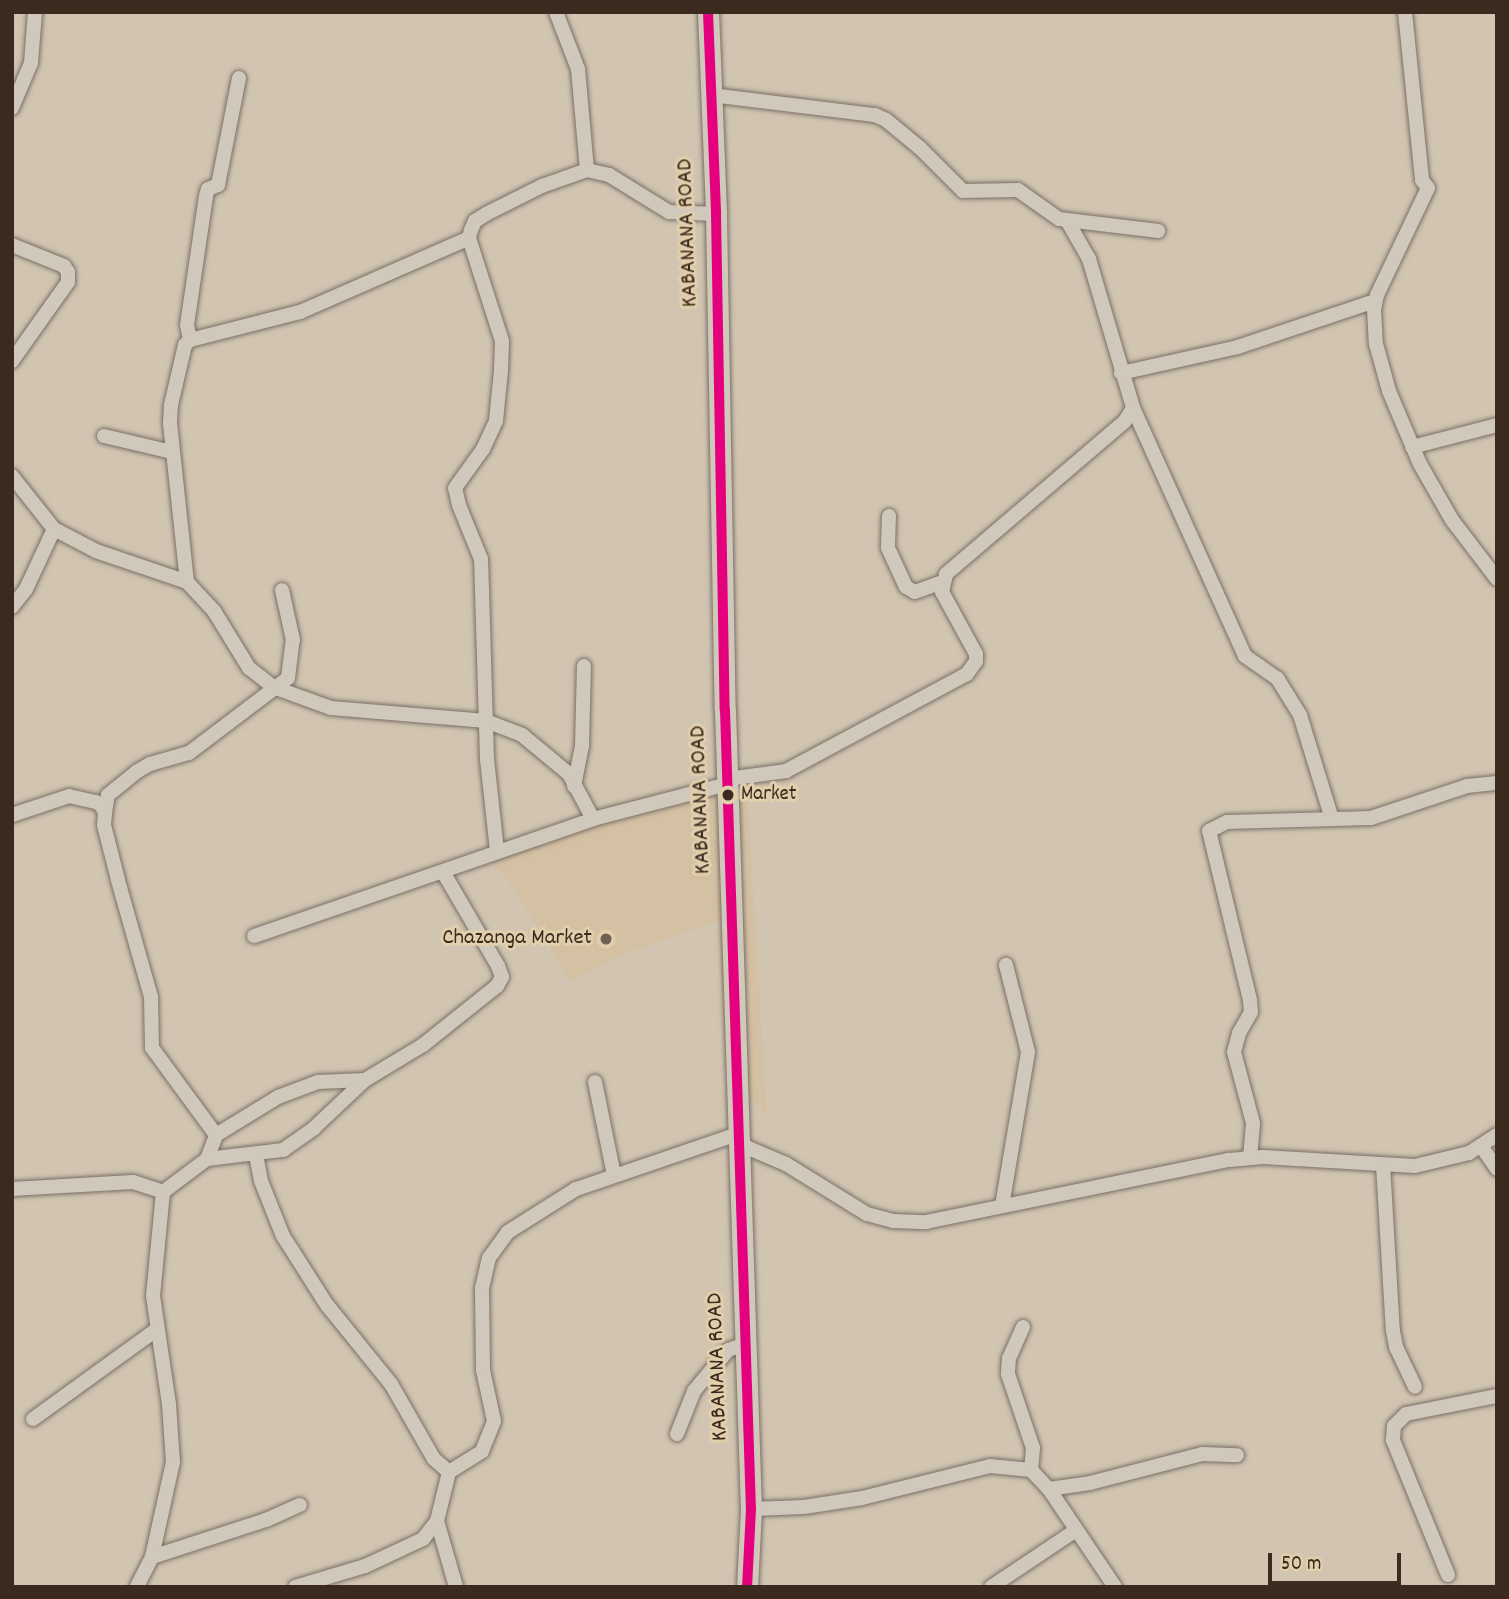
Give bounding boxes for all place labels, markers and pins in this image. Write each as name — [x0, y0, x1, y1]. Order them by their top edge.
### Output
place label: Market — [741, 782, 797, 808]
marker: Market — [721, 788, 735, 802]
place label: Chazanga Market — [442, 925, 592, 953]
marker: Chazanga Market — [598, 931, 614, 947]

